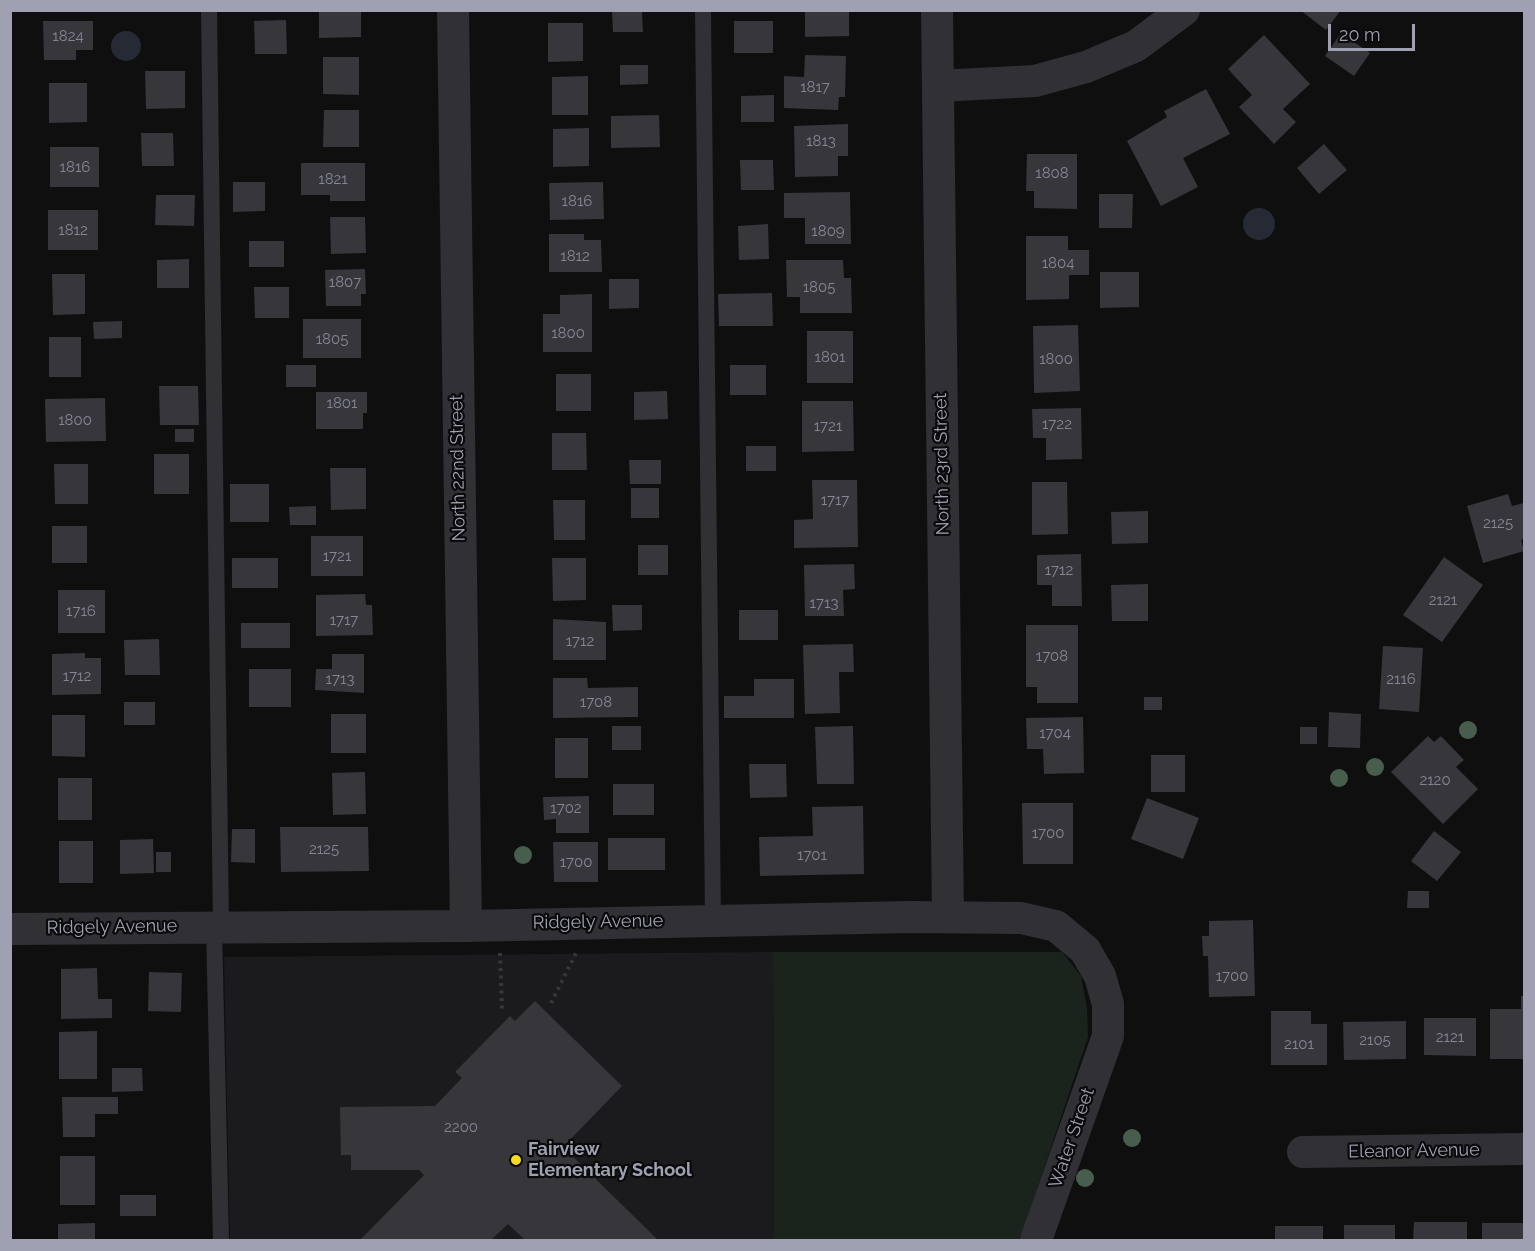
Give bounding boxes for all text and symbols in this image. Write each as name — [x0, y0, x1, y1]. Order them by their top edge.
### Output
scale bar — [1331, 12, 1418, 50]
text: 20 m — [1339, 24, 1381, 45]
house number: 1824 — [52, 27, 84, 45]
house number: 1817 — [800, 78, 830, 96]
house number: 1813 — [806, 132, 836, 150]
house number: 1816 — [60, 158, 90, 176]
house number: 1808 — [1035, 164, 1069, 182]
house number: 1821 — [318, 170, 348, 188]
house number: 1816 — [562, 192, 592, 210]
house number: 1812 — [58, 221, 88, 239]
house number: 1809 — [811, 222, 845, 240]
house number: 1812 — [560, 247, 590, 265]
house number: 1804 — [1042, 254, 1074, 272]
house number: 1807 — [329, 273, 361, 291]
house number: 1805 — [803, 278, 835, 296]
house number: 1800 — [551, 324, 585, 342]
house number: 1805 — [316, 330, 348, 348]
house number: 1801 — [815, 348, 845, 366]
house number: 1800 — [1039, 350, 1073, 368]
street label: North 23rd Street — [930, 393, 954, 535]
house number: 1801 — [327, 394, 357, 412]
street label: North 22nd Street — [446, 394, 470, 542]
house number: 1800 — [58, 411, 92, 429]
house number: 1722 — [1042, 415, 1072, 433]
house number: 1721 — [814, 417, 842, 435]
house number: 1717 — [821, 491, 849, 509]
house number: 2125 — [1483, 514, 1513, 532]
house number: 1721 — [323, 547, 351, 565]
house number: 1712 — [1045, 561, 1073, 579]
house number: 2121 — [1429, 591, 1457, 609]
house number: 1713 — [810, 594, 838, 612]
house number: 1716 — [66, 602, 96, 620]
house number: 1717 — [330, 611, 358, 629]
house number: 1712 — [566, 632, 594, 650]
house number: 1708 — [1036, 647, 1068, 665]
house number: 1712 — [63, 667, 91, 685]
house number: 1713 — [326, 670, 354, 688]
house number: 2116 — [1386, 670, 1416, 688]
house number: 1708 — [580, 693, 612, 711]
house number: 1704 — [1039, 724, 1071, 742]
house number: 2120 — [1419, 771, 1451, 789]
house number: 1702 — [550, 799, 582, 817]
house number: 1700 — [1032, 824, 1064, 842]
house number: 2125 — [309, 840, 339, 858]
house number: 1701 — [797, 846, 827, 864]
house number: 1700 — [560, 853, 592, 871]
street label: Ridgely Avenue — [533, 910, 663, 934]
street label: Ridgely Avenue — [47, 915, 177, 939]
house number: 1700 — [1216, 967, 1248, 985]
house number: 2121 — [1436, 1028, 1464, 1046]
house number: 2105 — [1359, 1031, 1391, 1049]
house number: 2101 — [1284, 1035, 1314, 1053]
street label: Water Street — [1045, 1085, 1099, 1191]
house number: 2200 — [444, 1118, 478, 1136]
place label: Fairview Elementary School — [528, 1139, 692, 1182]
street label: Eleanor Avenue — [1348, 1139, 1480, 1163]
marker: Fairview Elementary School — [509, 1153, 523, 1167]

